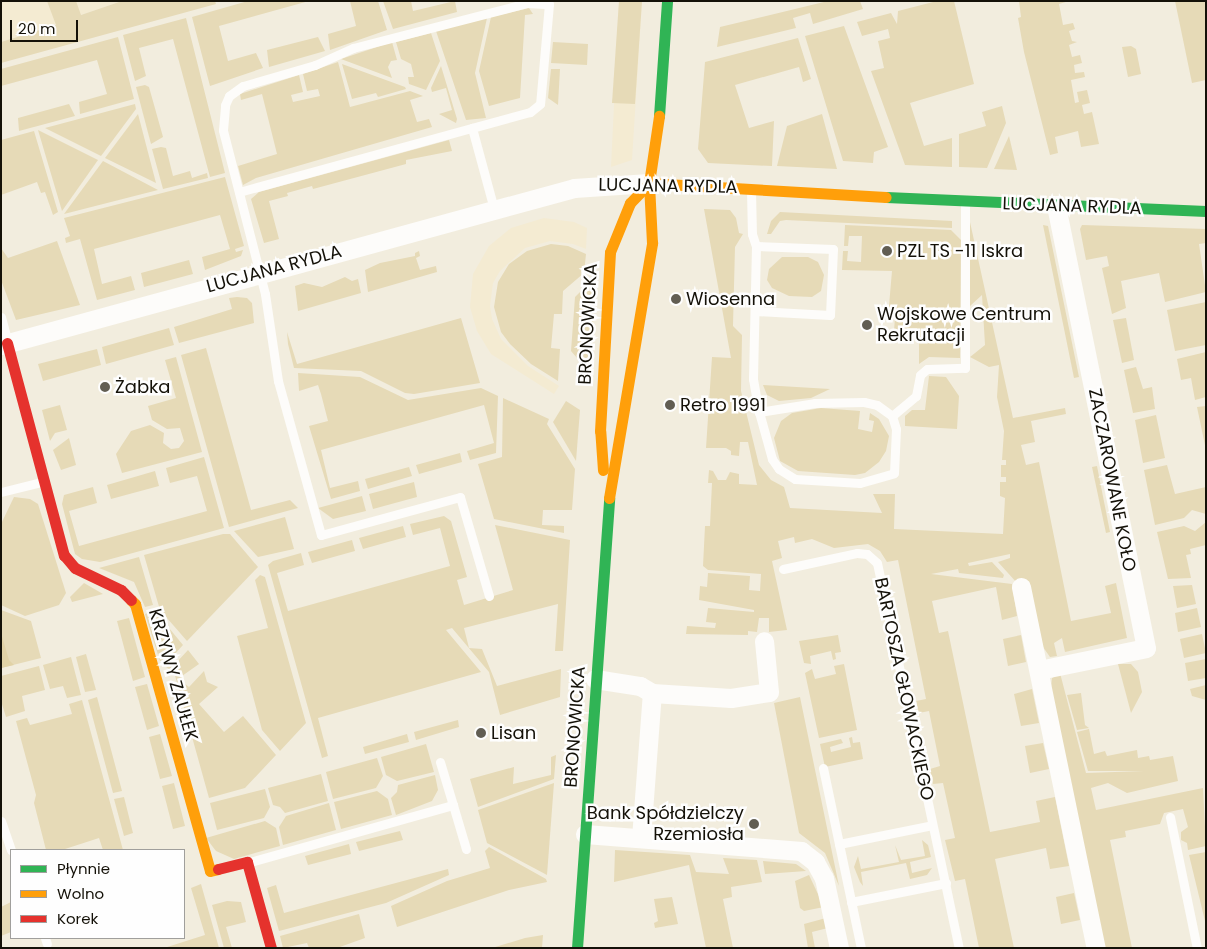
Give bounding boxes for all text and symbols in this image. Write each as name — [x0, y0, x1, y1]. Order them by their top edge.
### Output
scale bar — [12, 10, 80, 42]
text: 20 m — [18, 18, 56, 39]
street label: LUCJANA RYDLA — [598, 174, 738, 198]
street label: LUCJANA RYDLA — [1002, 193, 1142, 219]
place label: PZL TS -11 Iskra — [897, 240, 1023, 262]
street label: LUCJANA RYDLA — [204, 241, 344, 297]
marker: PZL TS -11 Iskra — [881, 245, 893, 257]
street label: BRONOWICKA — [574, 263, 602, 385]
place label: Wiosenna — [686, 288, 775, 310]
marker: Wiosenna — [670, 293, 682, 305]
place label: Wojskowe Centrum Rekrutacji — [877, 304, 1051, 346]
marker: Wojskowe Centrum Rekrutacji — [861, 319, 873, 331]
place label: Żabka — [115, 376, 171, 398]
marker: Żabka — [99, 381, 111, 393]
street label: ZACZAROWANE KOŁO — [1084, 387, 1140, 573]
place label: Retro 1991 — [680, 394, 766, 416]
marker: Retro 1991 — [664, 399, 676, 411]
street label: BARTOSZA GŁOWACKIEGO — [870, 576, 938, 802]
street label: KRZYWY ZAUŁEK — [144, 606, 202, 744]
street label: BRONOWICKA — [560, 666, 590, 788]
place label: Lisan — [491, 722, 536, 744]
marker: Lisan — [475, 727, 487, 739]
place label: Bank Spółdzielczy Rzemiosła — [587, 803, 744, 846]
marker: Bank Spółdzielczy Rzemiosła — [748, 818, 760, 830]
legend — [10, 849, 185, 939]
text: Płynnie — [57, 858, 110, 879]
text: Wolno — [57, 883, 104, 904]
text: Korek — [57, 908, 98, 929]

